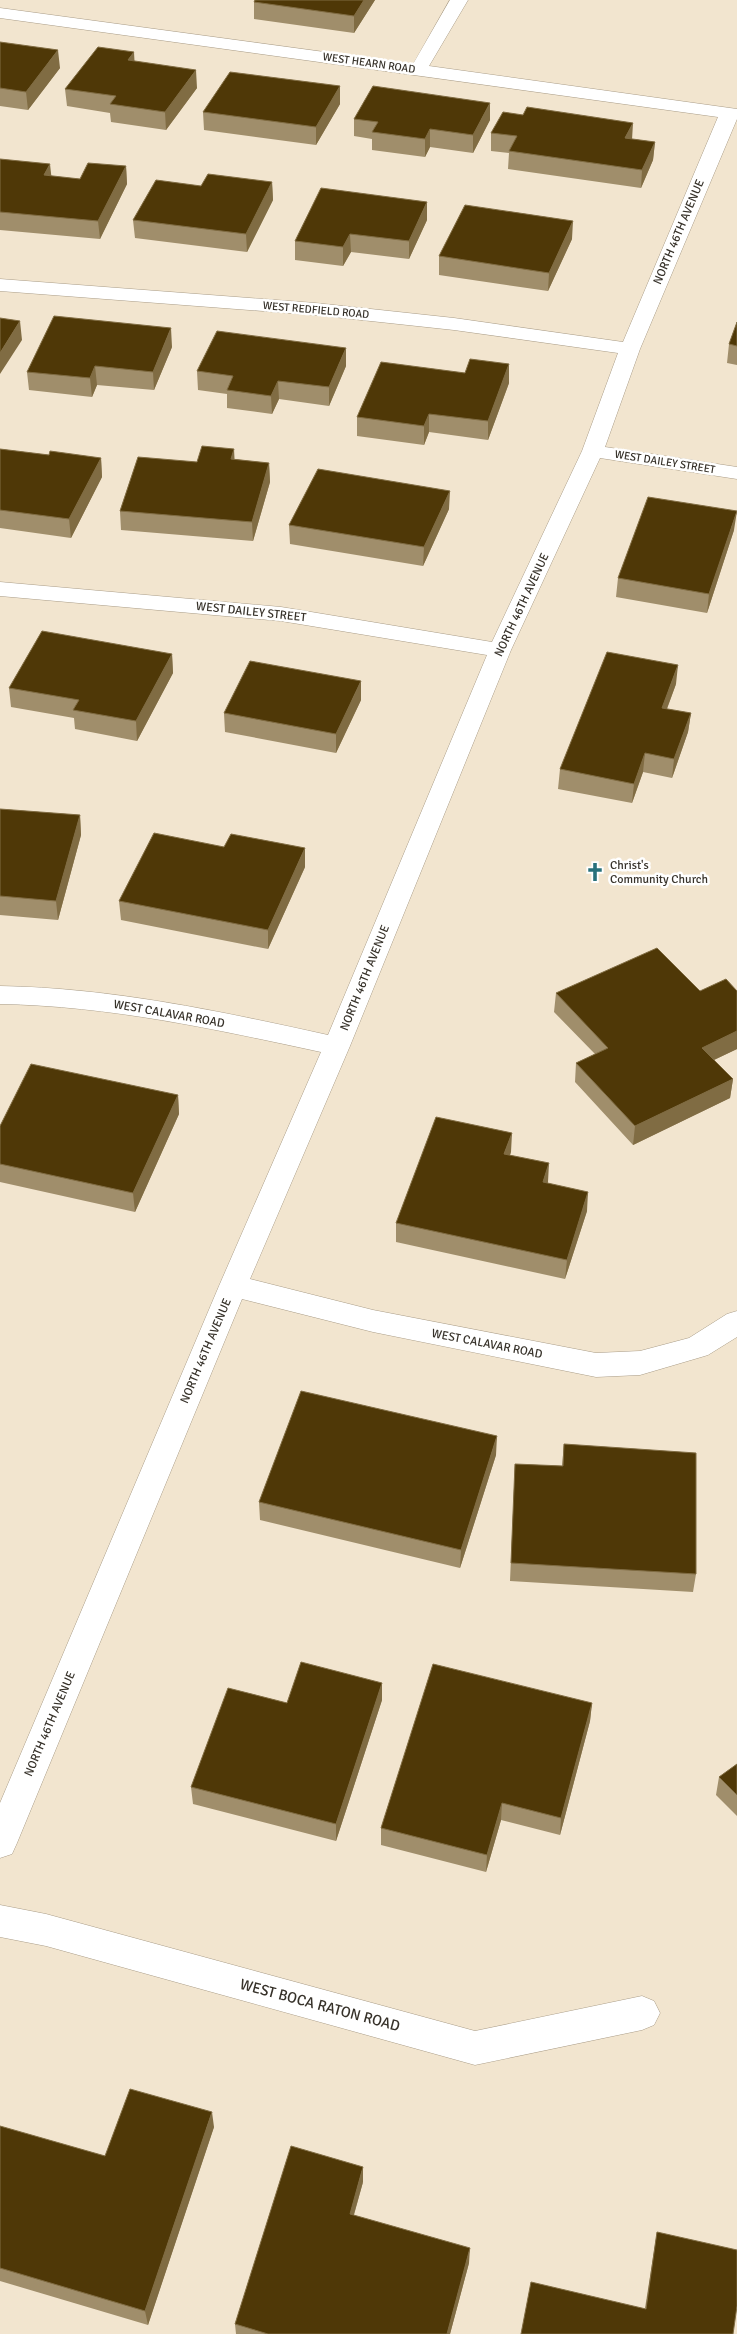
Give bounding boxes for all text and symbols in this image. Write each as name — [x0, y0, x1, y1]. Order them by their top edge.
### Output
street label: WEST HEARN ROAD — [322, 50, 416, 76]
street label: NORTH 46TH AVENUE — [650, 177, 708, 287]
street label: WEST REDFIELD ROAD — [262, 299, 370, 321]
street label: WEST DAILEY STREET — [614, 448, 717, 476]
street label: NORTH 46TH AVENUE — [491, 551, 553, 659]
street label: WEST DAILEY STREET — [195, 599, 307, 625]
place label: Christ's Community Church — [610, 858, 708, 887]
church icon: Christ's Community Church — [584, 861, 606, 883]
street label: NORTH 46TH AVENUE — [337, 923, 393, 1033]
street label: WEST CALAVAR ROAD — [112, 997, 226, 1031]
street label: NORTH 46TH AVENUE — [177, 1296, 235, 1406]
street label: WEST CALAVAR ROAD — [430, 1326, 544, 1362]
street label: NORTH 46TH AVENUE — [21, 1669, 79, 1779]
street label: WEST BOCA RATON ROAD — [238, 1975, 402, 2035]

